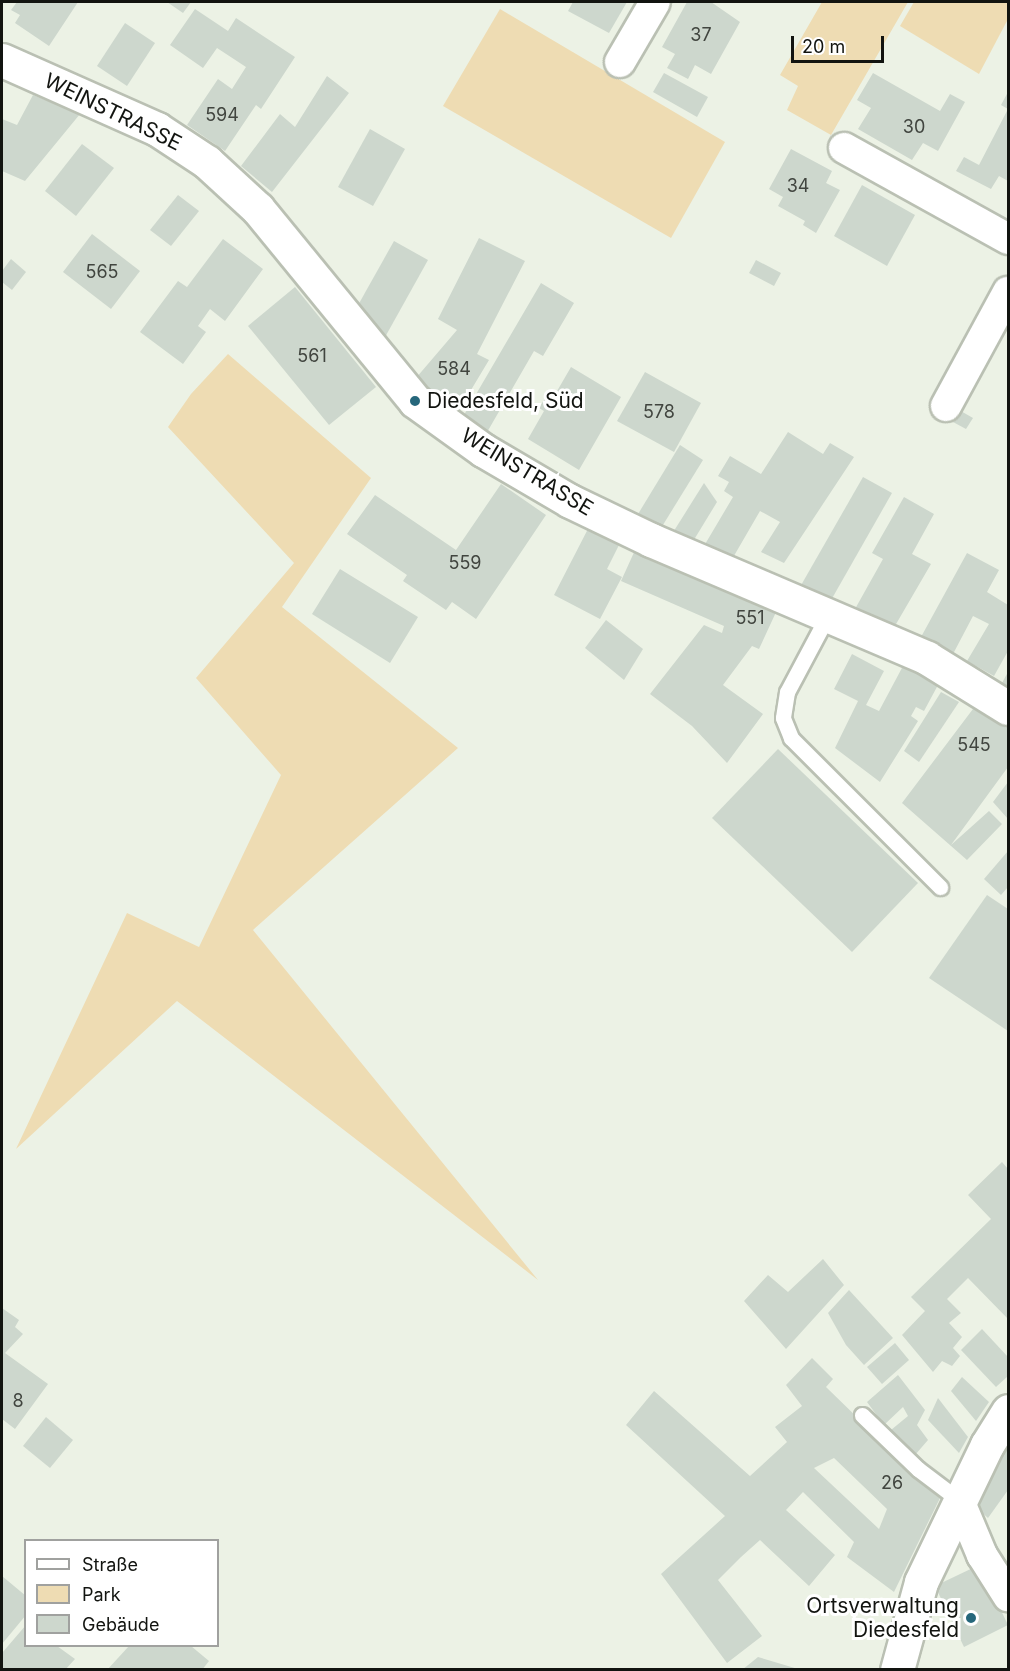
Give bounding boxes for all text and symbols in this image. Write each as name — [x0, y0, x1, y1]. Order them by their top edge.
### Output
house number: 37 — [690, 24, 712, 46]
scale bar — [794, 24, 887, 62]
text: 20 m — [802, 36, 845, 57]
street label: WEINSTRASSE — [40, 68, 186, 156]
house number: 594 — [205, 104, 239, 126]
house number: 30 — [903, 116, 925, 138]
house number: 34 — [787, 175, 809, 197]
house number: 565 — [85, 261, 119, 283]
house number: 561 — [297, 345, 327, 367]
house number: 584 — [437, 358, 471, 380]
place label: Diedesfeld, Süd — [427, 388, 584, 414]
marker: Diedesfeld, Süd — [408, 394, 422, 408]
house number: 578 — [643, 401, 675, 423]
street label: WEINSTRASSE — [456, 423, 598, 521]
house number: 559 — [448, 552, 482, 574]
house number: 551 — [735, 607, 765, 629]
house number: 545 — [957, 734, 991, 756]
house number: 8 — [12, 1390, 24, 1412]
house number: 26 — [881, 1472, 903, 1494]
legend — [24, 1539, 219, 1647]
text: Straße — [82, 1554, 138, 1575]
text: Park — [82, 1584, 121, 1605]
place label: Ortsverwaltung Diedesfeld — [806, 1593, 959, 1643]
marker: Ortsverwaltung Diedesfeld — [964, 1611, 978, 1625]
text: Gebäude — [82, 1614, 159, 1635]

